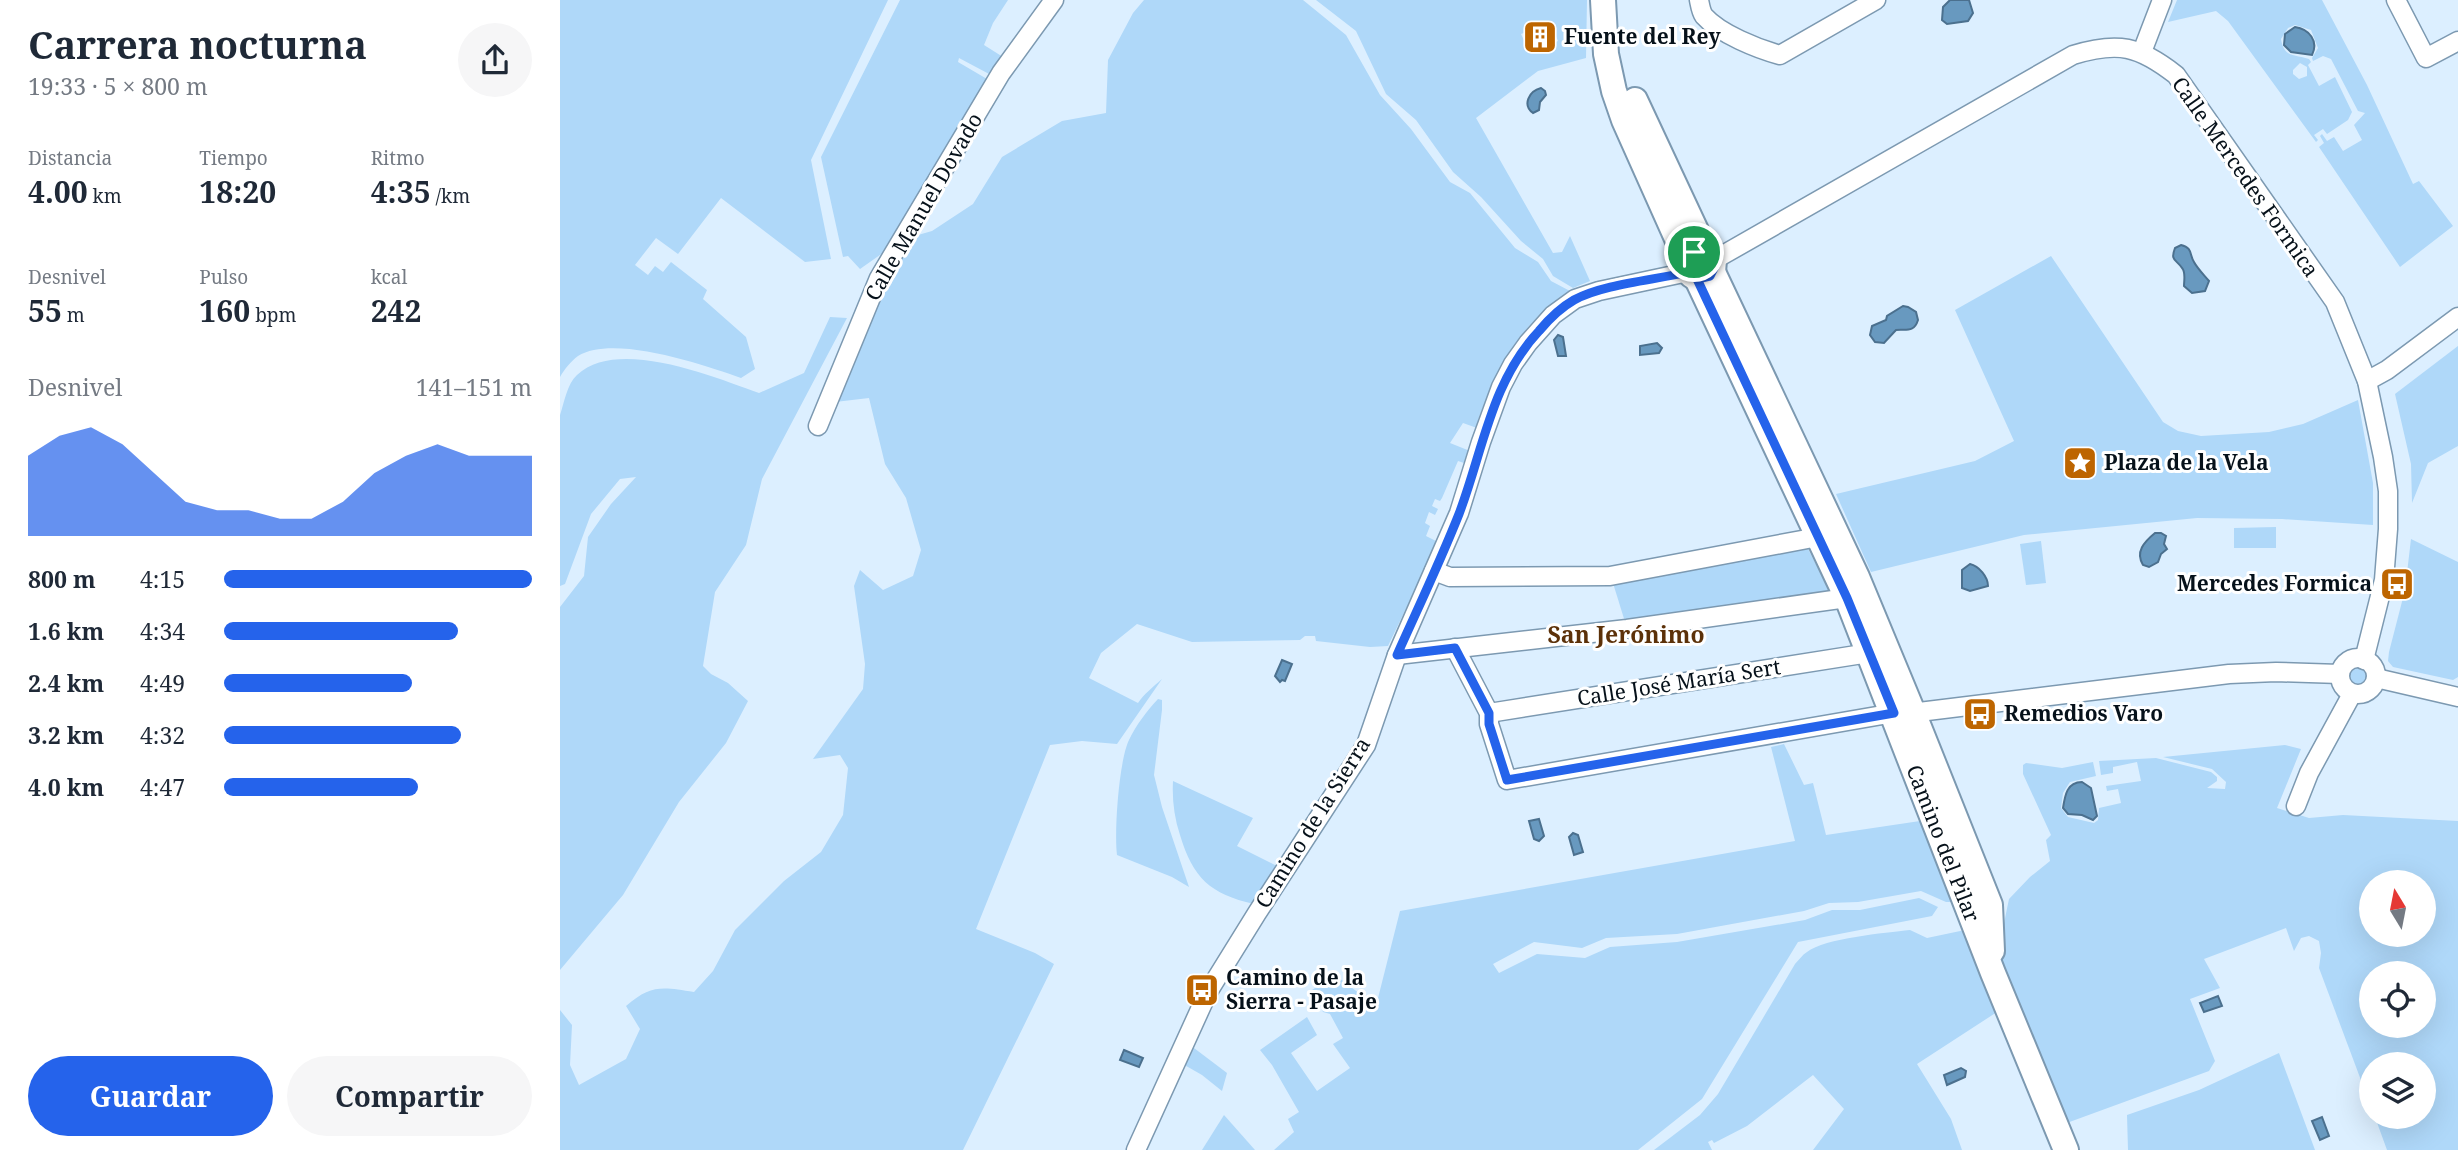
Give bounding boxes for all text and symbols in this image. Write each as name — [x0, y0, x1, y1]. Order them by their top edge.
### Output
text: Carrera nocturna — [28, 18, 367, 70]
building icon: Fuente del Rey — [1521, 18, 1559, 56]
place label: Fuente del Rey — [1564, 22, 1722, 50]
button: share — [458, 23, 532, 97]
text: 19:33 · 5 × 800 m — [28, 70, 208, 102]
street label: Calle Mercedes Formica — [2166, 71, 2326, 282]
street label: Calle Manuel Dovado — [858, 108, 988, 305]
text: Distancia — [28, 145, 112, 171]
text: Tiempo — [199, 145, 268, 171]
text: Ritmo — [371, 145, 425, 171]
text: 4.00 — [28, 171, 88, 212]
text: 18:20 — [199, 171, 276, 212]
text: 4:35 — [371, 171, 431, 212]
text: km — [88, 183, 122, 209]
text: /km — [431, 183, 470, 209]
pin — [1664, 222, 1724, 282]
icon: arrive — [1675, 233, 1713, 271]
text: Desnivel — [28, 264, 106, 290]
text: Pulso — [199, 264, 248, 290]
text: kcal — [371, 264, 407, 290]
text: 55 — [28, 290, 62, 331]
text: 160 — [199, 290, 250, 331]
text: 242 — [371, 290, 422, 331]
text: m — [62, 302, 85, 328]
text: bpm — [250, 302, 296, 328]
text: Desnivel — [28, 371, 122, 403]
text: 141–151 m — [416, 371, 532, 403]
place icon: Plaza de la Vela — [2061, 444, 2099, 482]
place label: Plaza de la Vela — [2104, 448, 2269, 476]
text: 800 m — [28, 563, 96, 595]
text: 4:15 — [140, 563, 185, 595]
bus stop icon: Mercedes Formica — [2378, 565, 2416, 603]
place label: Mercedes Formica — [2177, 569, 2372, 597]
text: 1.6 km — [28, 615, 104, 647]
text: 4:34 — [140, 615, 185, 647]
district label: San Jerónimo — [1547, 618, 1705, 650]
street label: Calle José María Sert — [1575, 652, 1783, 712]
text: 2.4 km — [28, 667, 104, 699]
text: 4:49 — [140, 667, 185, 699]
bus stop icon: Remedios Varo — [1961, 695, 1999, 733]
place label: Remedios Varo — [2004, 699, 2163, 727]
text: 3.2 km — [28, 719, 104, 751]
text: 4:32 — [140, 719, 185, 751]
street label: Camino de la Sierra — [1248, 732, 1376, 913]
street label: Camino del Pilar — [1900, 761, 1987, 926]
text: 4.0 km — [28, 771, 104, 803]
text: 4:47 — [140, 771, 185, 803]
north arrow — [2359, 870, 2436, 947]
map controls — [2359, 870, 2436, 1129]
button: locate — [2359, 961, 2436, 1038]
place label: Camino de la Sierra - Pasaje — [1226, 963, 1377, 1015]
bus stop icon: Camino de la Sierra - Pasaje — [1183, 971, 1221, 1009]
button: layers — [2359, 1052, 2436, 1129]
button: Guardar — [28, 1056, 273, 1136]
button: Compartir — [287, 1056, 532, 1136]

